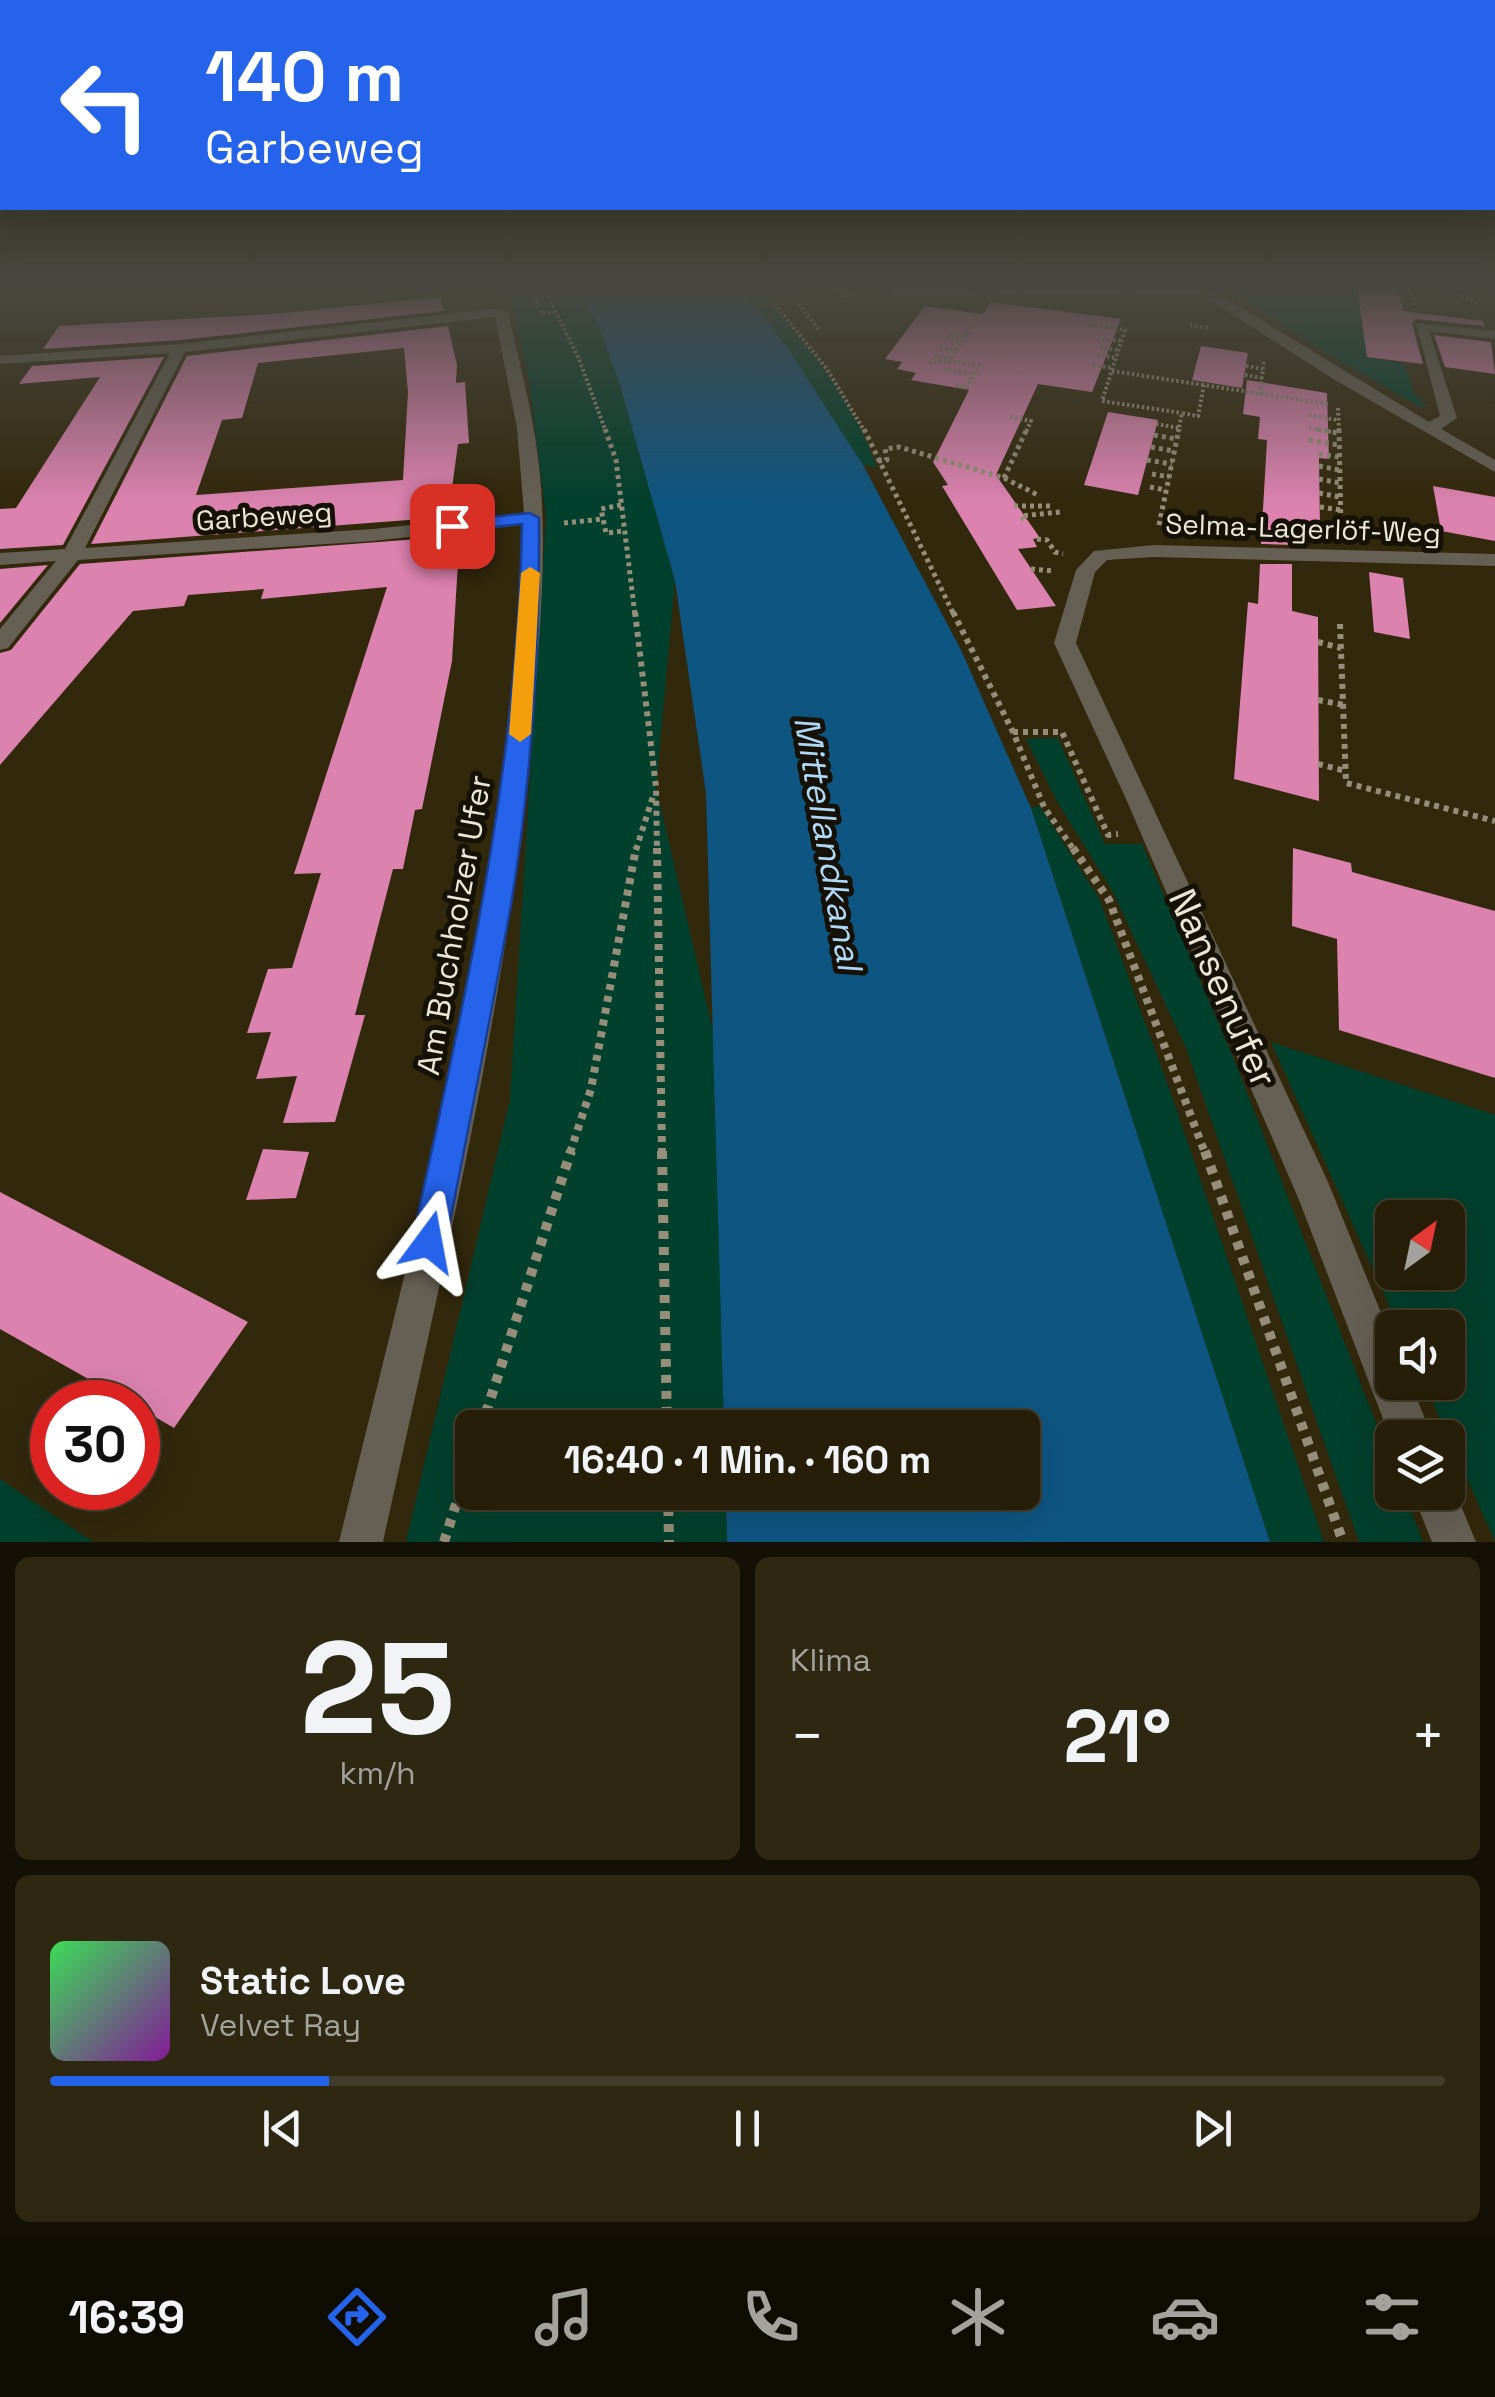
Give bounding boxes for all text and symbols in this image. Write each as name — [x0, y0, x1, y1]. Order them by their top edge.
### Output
text: 140 m — [205, 32, 404, 121]
icon: left — [40, 40, 170, 170]
text: Garbeweg — [205, 119, 424, 176]
pin — [410, 484, 495, 569]
street label: Garbeweg — [195, 493, 333, 539]
icon: arrive — [425, 499, 480, 554]
street label: Selma-Lagerlöf-Weg — [1165, 505, 1441, 551]
water label: Mittellandkanal — [784, 713, 873, 977]
street label: Am Buchholzer Ufer — [408, 772, 500, 1078]
street label: Nansenufer — [1158, 881, 1288, 1095]
position arrow — [377, 1190, 481, 1294]
north arrow — [1375, 1200, 1465, 1290]
map controls — [1375, 1200, 1465, 1510]
button: sound — [1375, 1310, 1465, 1400]
speed limit sign: 30 — [30, 1380, 160, 1510]
button: layers — [1375, 1420, 1465, 1510]
text: 16:40 · 1 Min. · 160 m — [564, 1436, 931, 1484]
text: 25 — [300, 1605, 455, 1771]
text: Klima — [790, 1640, 871, 1680]
text: 21° — [1063, 1688, 1172, 1784]
text: − — [790, 1701, 824, 1771]
text: + — [1411, 1701, 1445, 1771]
text: km/h — [339, 1753, 416, 1793]
text: Static Love — [200, 1957, 406, 2005]
text: Velvet Ray — [200, 2005, 361, 2045]
icon: previous — [255, 2101, 310, 2156]
icon: pause — [720, 2101, 775, 2156]
icon: next — [1185, 2101, 1240, 2156]
icon: directions — [322, 2282, 392, 2352]
icon: music — [529, 2282, 599, 2352]
icon: phone — [736, 2282, 806, 2352]
icon: climate — [943, 2282, 1013, 2352]
icon: car — [1150, 2282, 1220, 2352]
icon: filters — [1357, 2282, 1427, 2352]
text: 16:39 — [68, 2289, 185, 2346]

